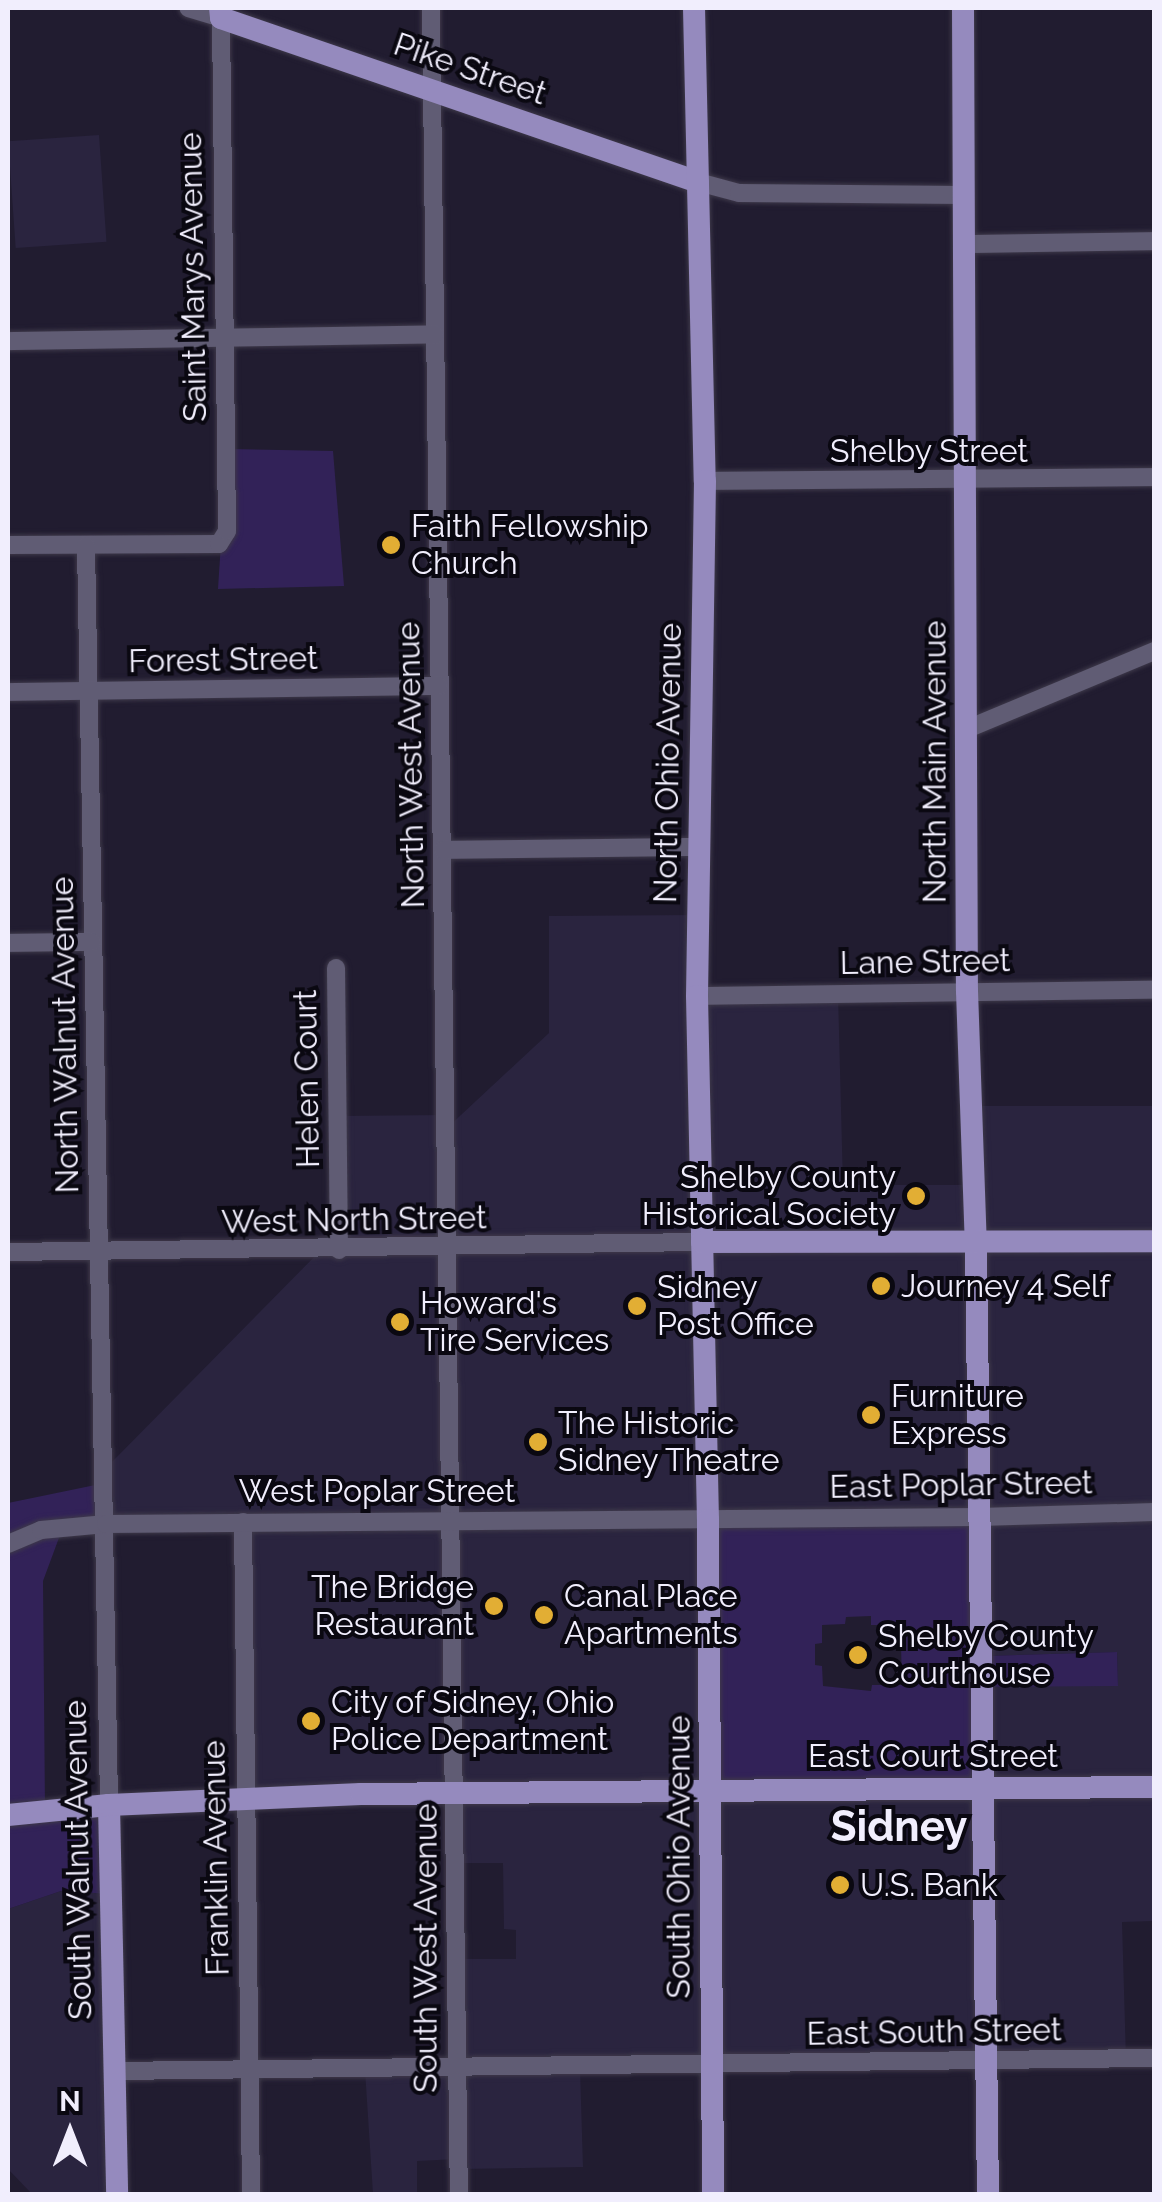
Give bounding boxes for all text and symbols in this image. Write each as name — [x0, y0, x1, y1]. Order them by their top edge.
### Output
street label: Pike Street — [389, 25, 551, 113]
street label: Saint Marys Avenue — [171, 131, 215, 423]
street label: Shelby Street — [830, 432, 1028, 470]
place label: Faith Fellowship Church — [411, 508, 649, 583]
marker: Faith Fellowship Church — [380, 534, 402, 556]
street label: North West Avenue — [389, 620, 433, 910]
street label: North Main Avenue — [916, 620, 954, 904]
street label: North Ohio Avenue — [646, 622, 690, 904]
street label: Forest Street — [128, 639, 318, 681]
street label: North Walnut Avenue — [43, 875, 87, 1195]
street label: Lane Street — [839, 941, 1011, 983]
street label: Helen Court — [286, 989, 328, 1169]
place label: Shelby County Historical Society — [641, 1159, 896, 1234]
marker: Shelby County Historical Society — [905, 1185, 927, 1207]
street label: West North Street — [221, 1198, 487, 1242]
place label: Journey 4 Self — [901, 1267, 1111, 1305]
place label: Sidney Post Office — [657, 1269, 814, 1344]
marker: Journey 4 Self — [870, 1275, 892, 1297]
place label: Howard's Tire Services — [420, 1285, 609, 1360]
marker: Sidney Post Office — [626, 1295, 648, 1317]
marker: Howard's Tire Services — [389, 1311, 411, 1333]
place label: Furniture Express — [891, 1378, 1024, 1453]
marker: Furniture Express — [860, 1404, 882, 1426]
place label: The Historic Sidney Theatre — [558, 1405, 781, 1480]
marker: The Historic Sidney Theatre — [527, 1431, 549, 1453]
street label: East Poplar Street — [829, 1464, 1093, 1506]
street label: West Poplar Street — [238, 1472, 516, 1510]
place label: The Bridge Restaurant — [311, 1569, 474, 1644]
place label: Canal Place Apartments — [564, 1578, 739, 1653]
marker: The Bridge Restaurant — [483, 1595, 505, 1617]
marker: Canal Place Apartments — [533, 1604, 555, 1626]
place label: Shelby County Courthouse — [878, 1618, 1095, 1693]
marker: Shelby County Courthouse — [847, 1644, 869, 1666]
place label: City of Sidney, Ohio Police Department — [331, 1684, 616, 1759]
street label: South Walnut Avenue — [56, 1699, 100, 2021]
marker: City of Sidney, Ohio Police Department — [300, 1710, 322, 1732]
street label: South Ohio Avenue — [660, 1715, 698, 1999]
street label: East Court Street — [808, 1737, 1058, 1775]
street label: Franklin Avenue — [195, 1739, 237, 1977]
street label: South West Avenue — [407, 1802, 445, 2094]
district label: Sidney — [831, 1802, 967, 1852]
place label: U.S. Bank — [860, 1866, 998, 1904]
marker: U.S. Bank — [829, 1874, 851, 1896]
street label: East South Street — [806, 2011, 1062, 2053]
north arrow — [20, 2082, 120, 2182]
text: N — [59, 2085, 81, 2118]

